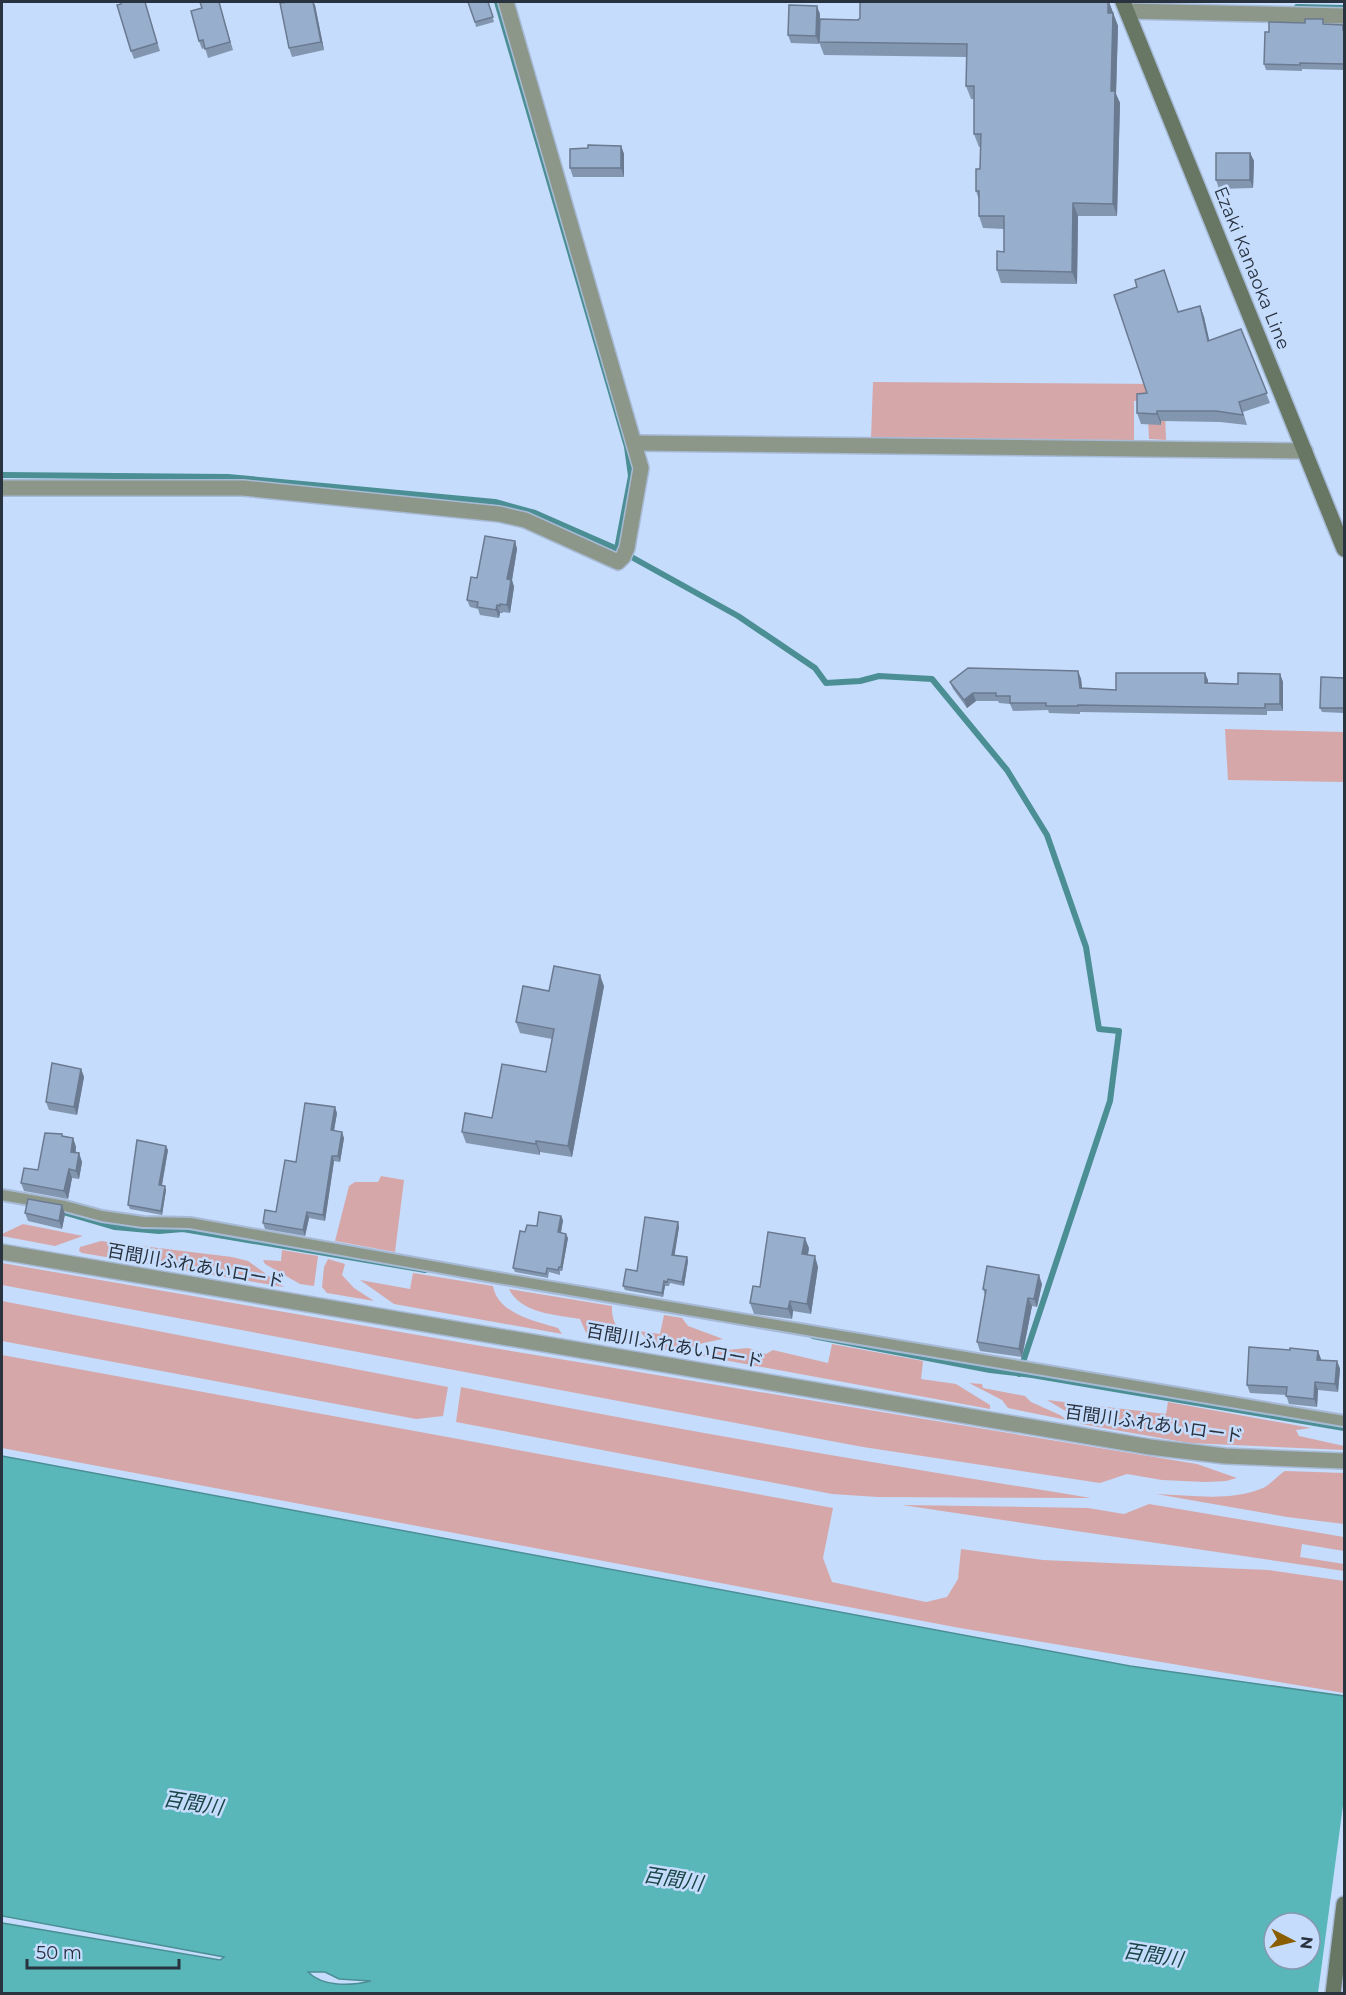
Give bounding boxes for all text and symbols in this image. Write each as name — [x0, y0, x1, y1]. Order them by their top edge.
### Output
street label: Ezaki Kanaoka Line — [1209, 183, 1295, 353]
street label: 百間川ふれあいロード — [105, 1240, 287, 1292]
street label: 百間川ふれあいロード — [584, 1320, 766, 1372]
street label: 百間川ふれあいロード — [1063, 1401, 1245, 1447]
water label: 百間川 — [161, 1786, 226, 1820]
water label: 百間川 — [641, 1862, 706, 1896]
north arrow — [1262, 1911, 1322, 1971]
scale bar — [27, 1932, 178, 1970]
text: N — [1296, 1935, 1317, 1950]
water label: 百間川 — [1121, 1938, 1186, 1972]
text: 50 m — [36, 1942, 82, 1964]

